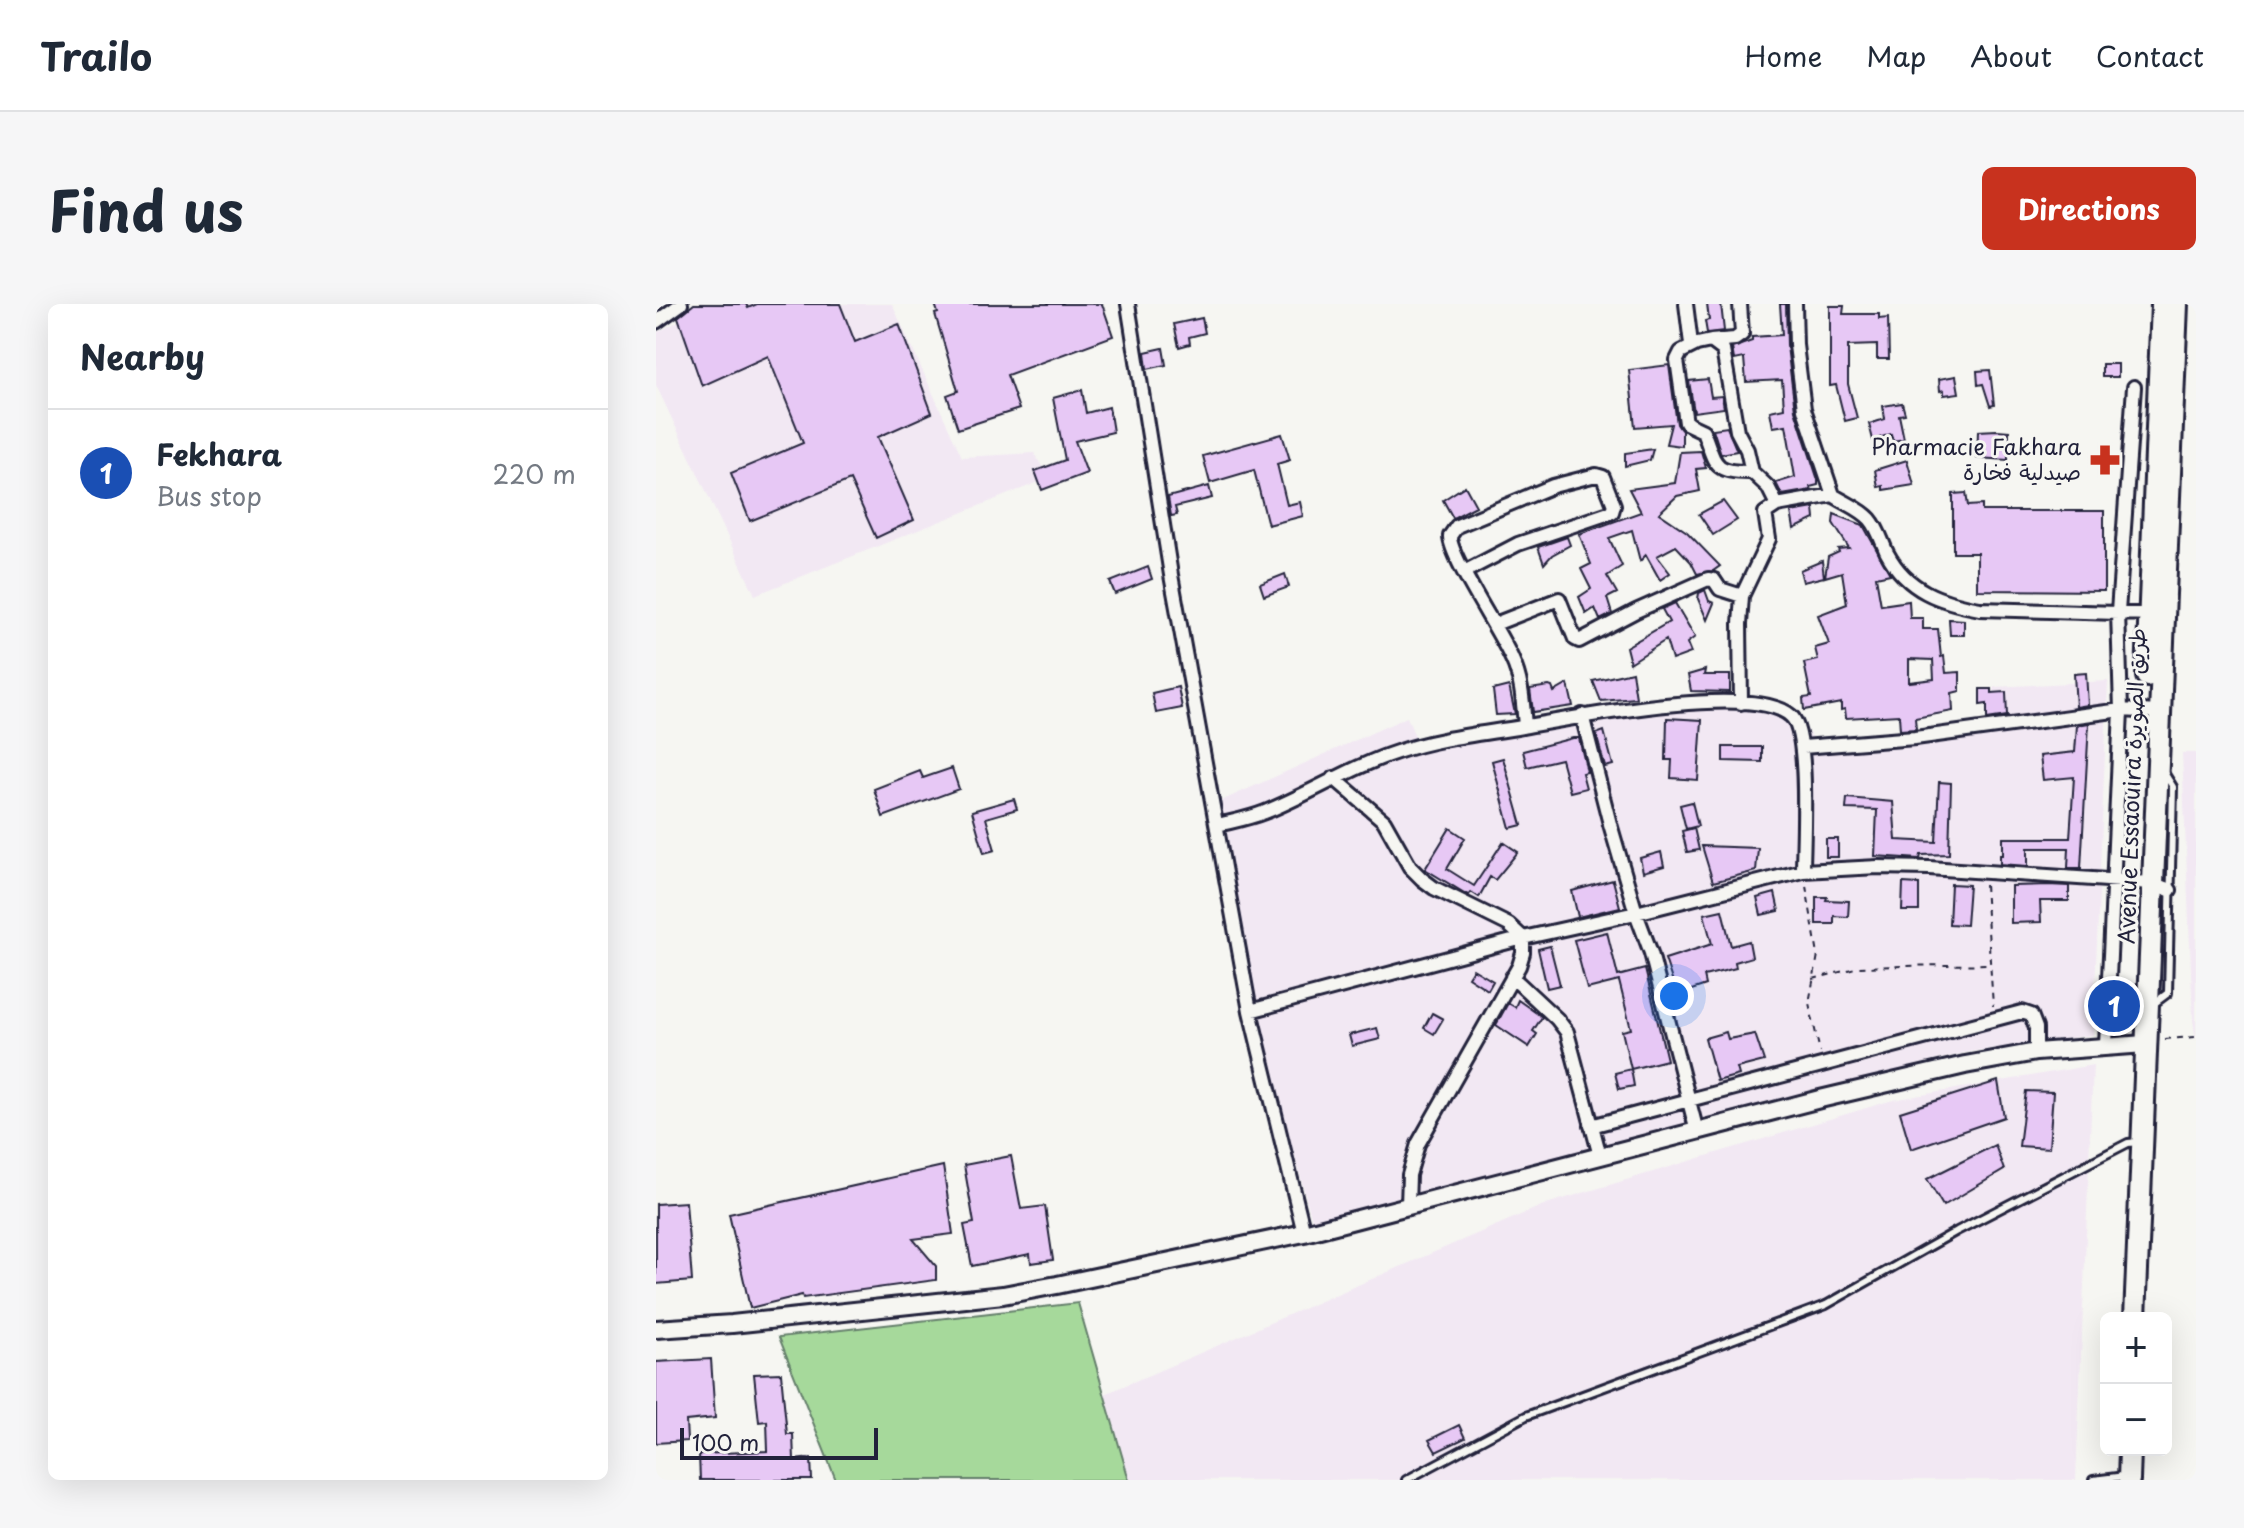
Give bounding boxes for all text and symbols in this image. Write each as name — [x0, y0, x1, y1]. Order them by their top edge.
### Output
text: Trailo — [40, 27, 152, 84]
text: Home — [1744, 34, 1822, 77]
text: Map — [1866, 34, 1926, 77]
text: About — [1970, 34, 2052, 77]
text: Contact — [2096, 34, 2204, 77]
text: Find us — [48, 166, 244, 251]
button: Directions — [1982, 167, 2196, 250]
text: Nearby — [80, 330, 205, 382]
place label: Pharmacie Fakhara صيدلية فخارة — [1871, 429, 2081, 487]
text: Fekhara — [156, 431, 282, 476]
pharmacy icon: Pharmacie Fakhara صيدلية فخارة — [2088, 443, 2122, 477]
text: 1 — [100, 454, 112, 493]
text: 220 m — [492, 454, 576, 493]
text: Bus stop — [156, 476, 262, 515]
street label: Avenue Essaouira طريق الصويرة — [2108, 627, 2153, 945]
your location — [1654, 976, 1694, 1016]
pin: 1 — [2088, 976, 2140, 1036]
map controls — [2100, 1312, 2172, 1456]
button: + — [2100, 1312, 2172, 1384]
button: − — [2100, 1384, 2172, 1456]
scale bar — [680, 1424, 878, 1460]
text: 100 m — [692, 1425, 759, 1458]

